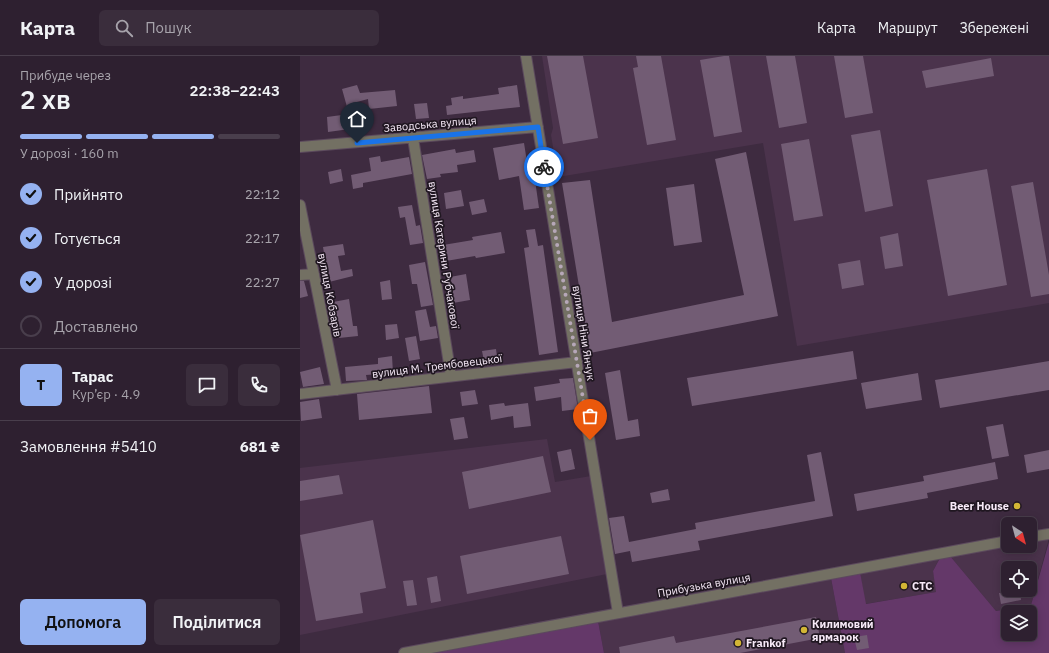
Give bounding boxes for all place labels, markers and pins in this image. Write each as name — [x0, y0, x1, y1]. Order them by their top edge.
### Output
pin — [340, 102, 374, 143]
pin — [573, 399, 607, 440]
place label: Beer House — [950, 499, 1009, 513]
marker: Beer House — [1012, 501, 1022, 511]
place label: СТС — [912, 579, 932, 593]
marker: СТС — [899, 581, 909, 591]
place label: Килимовий ярмарок — [812, 617, 874, 644]
marker: Килимовий ярмарок — [799, 625, 809, 635]
place label: Frankof — [746, 636, 785, 650]
marker: Frankof — [733, 638, 743, 648]

